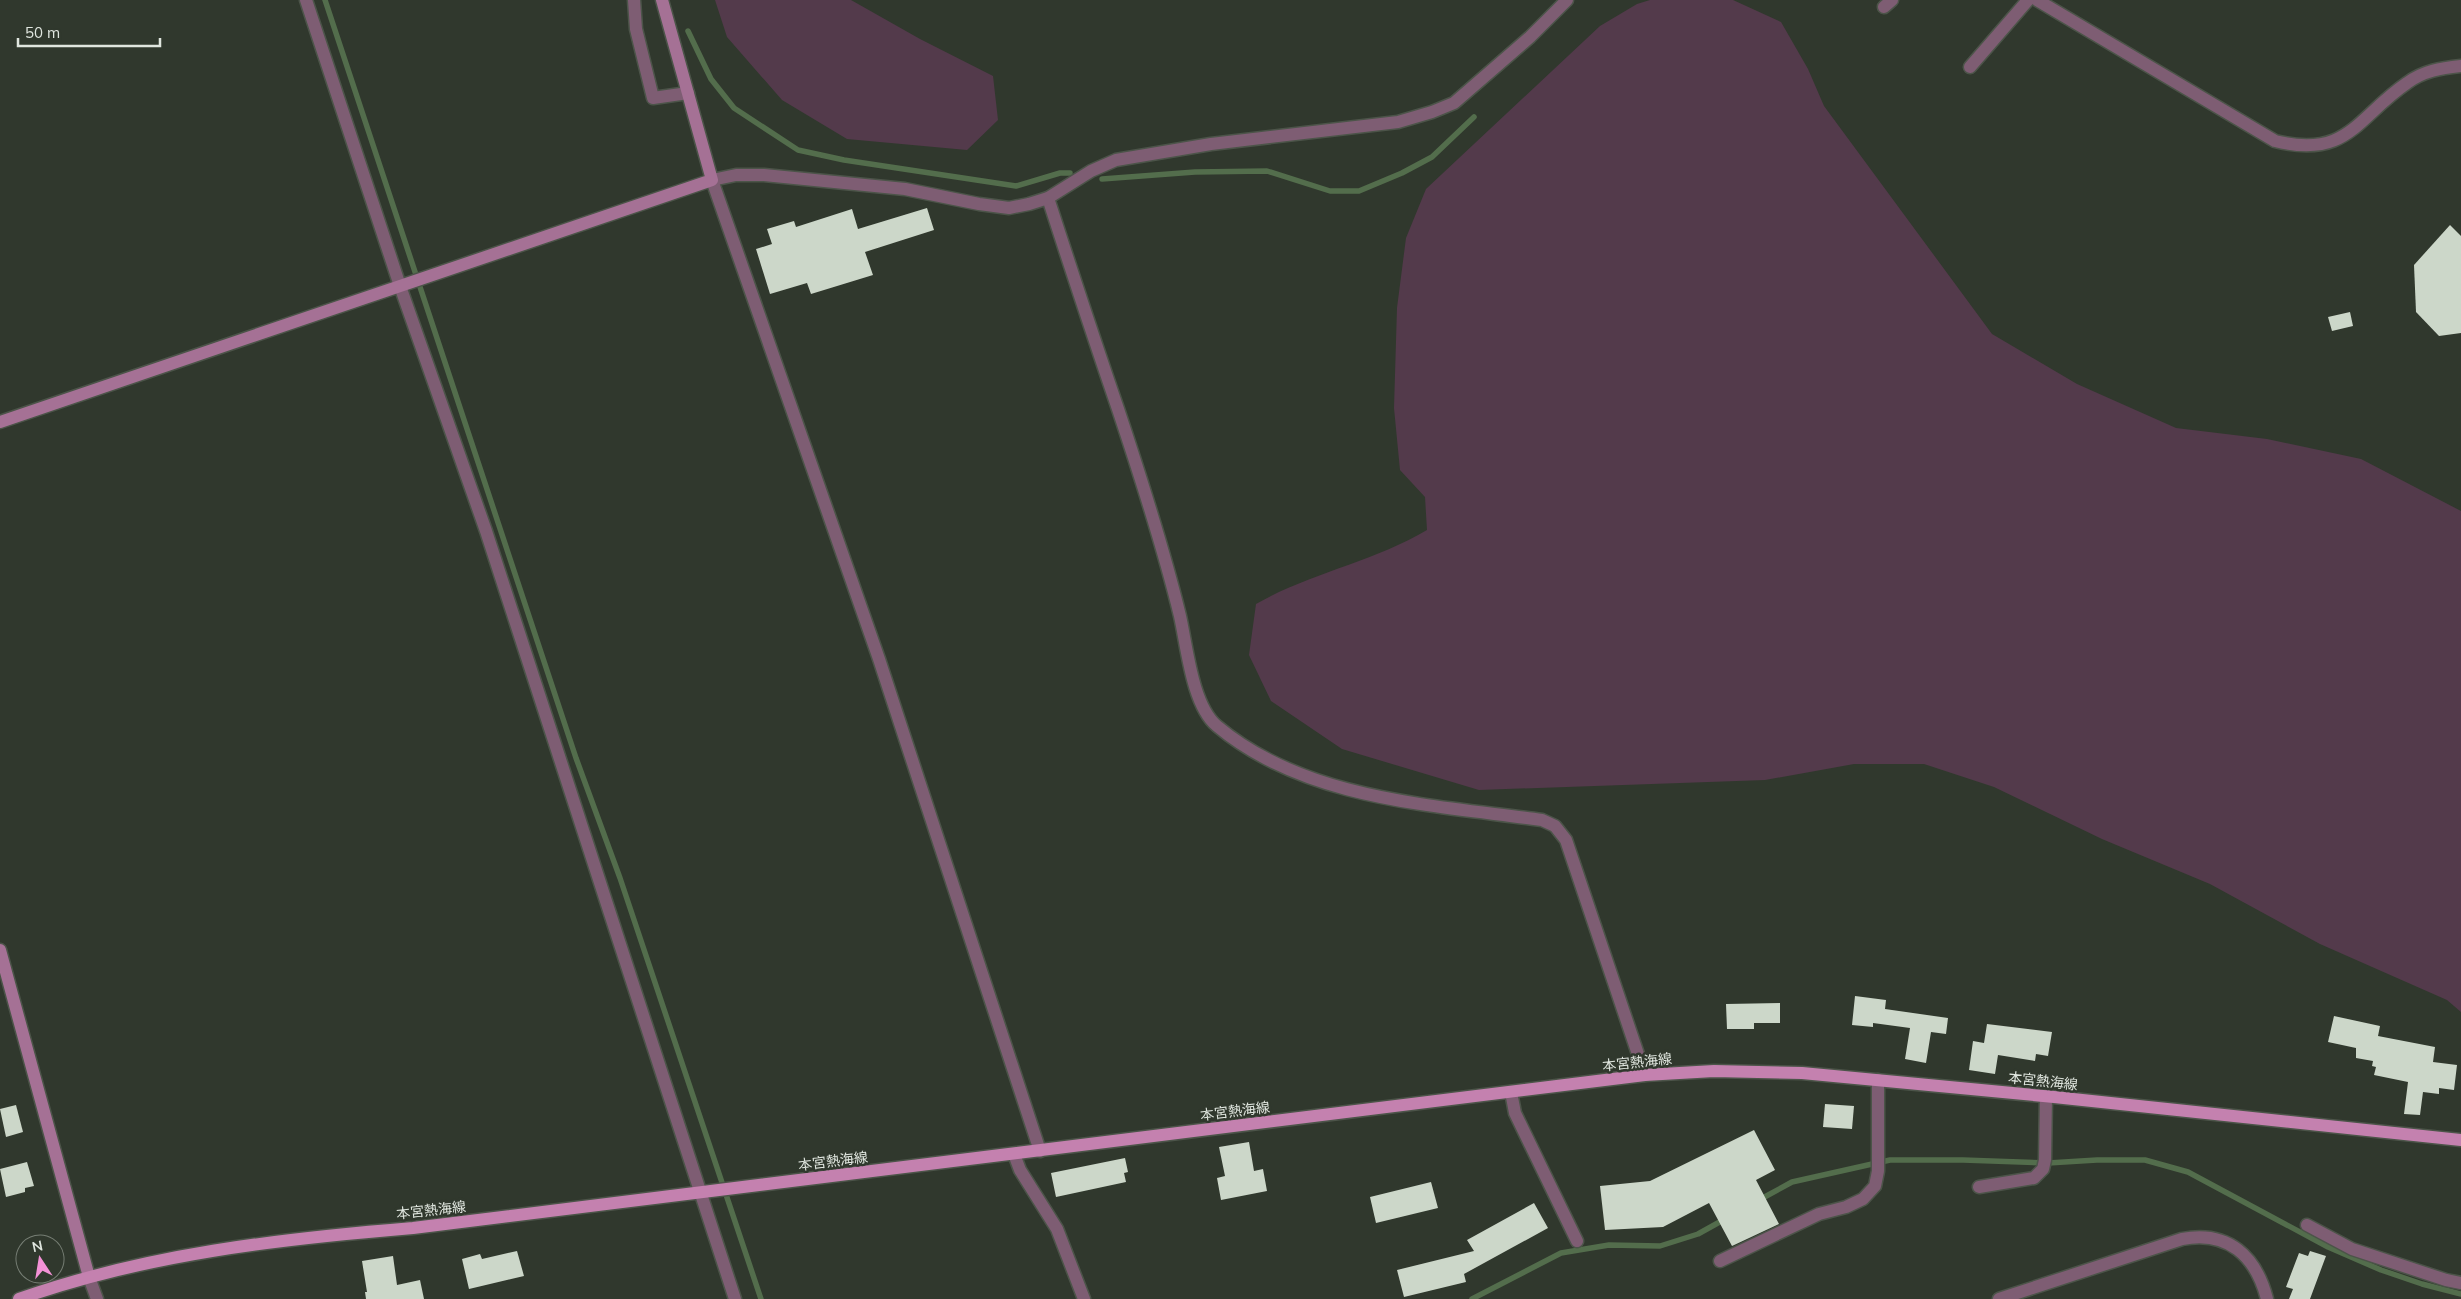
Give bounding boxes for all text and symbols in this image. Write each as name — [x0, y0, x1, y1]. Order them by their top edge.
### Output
scale bar — [18, 15, 160, 47]
text: 50 m — [25, 23, 60, 42]
street label: 本宮熱海線 — [1601, 1049, 1673, 1075]
street label: 本宮熱海線 — [2007, 1068, 2079, 1094]
street label: 本宮熱海線 — [1199, 1098, 1271, 1124]
street label: 本宮熱海線 — [797, 1148, 869, 1174]
street label: 本宮熱海線 — [395, 1197, 467, 1223]
north arrow — [15, 1234, 65, 1284]
text: N — [30, 1236, 44, 1256]

